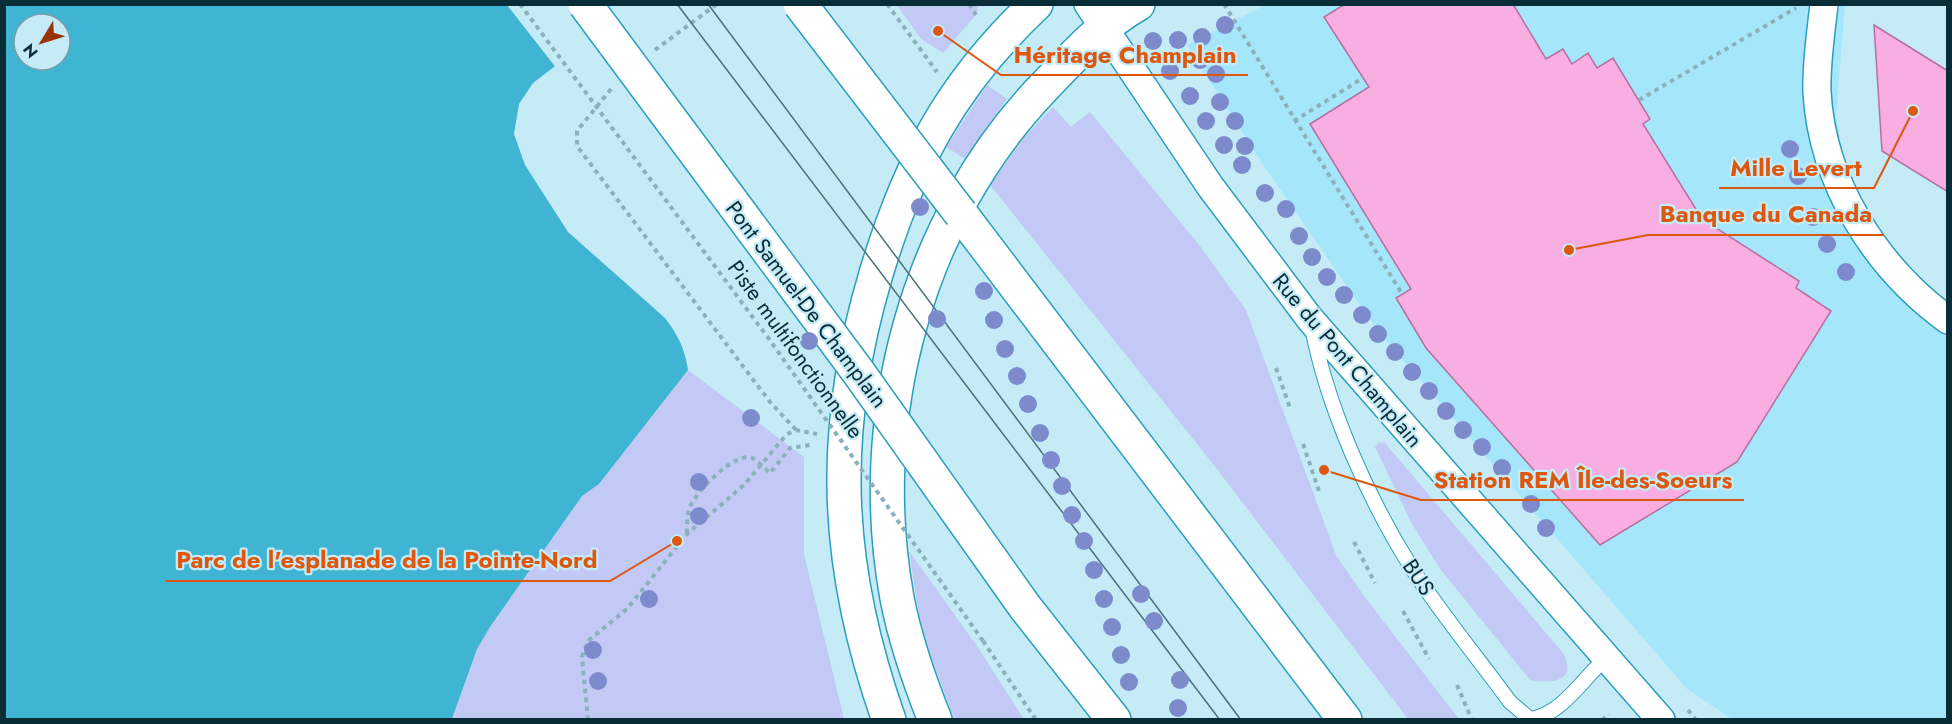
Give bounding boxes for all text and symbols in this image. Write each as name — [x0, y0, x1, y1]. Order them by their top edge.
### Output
north arrow — [12, 12, 72, 72]
callout: Héritage Champlain — [1001, 33, 1248, 75]
text: Héritage Champlain — [1013, 37, 1237, 72]
text: N — [18, 39, 44, 63]
callout: Mille Levert — [1719, 146, 1874, 188]
text: Mille Levert — [1730, 150, 1862, 185]
callout: Banque du Canada — [1648, 193, 1884, 235]
street label: Pont Samuel-De Champlain — [718, 194, 896, 414]
text: Banque du Canada — [1660, 196, 1872, 231]
street label: Piste multifonctionnelle — [720, 253, 872, 445]
street label: Rue du Pont Champlain — [1265, 266, 1431, 454]
callout: Station REM Île-des-Soeurs — [1421, 458, 1744, 500]
text: Station REM Île-des-Soeurs — [1433, 462, 1733, 497]
callout: Parc de l'esplanade de la Pointe-Nord — [165, 539, 610, 581]
text: Parc de l'esplanade de la Pointe-Nord — [176, 542, 598, 577]
street label: BUS — [1395, 552, 1443, 602]

